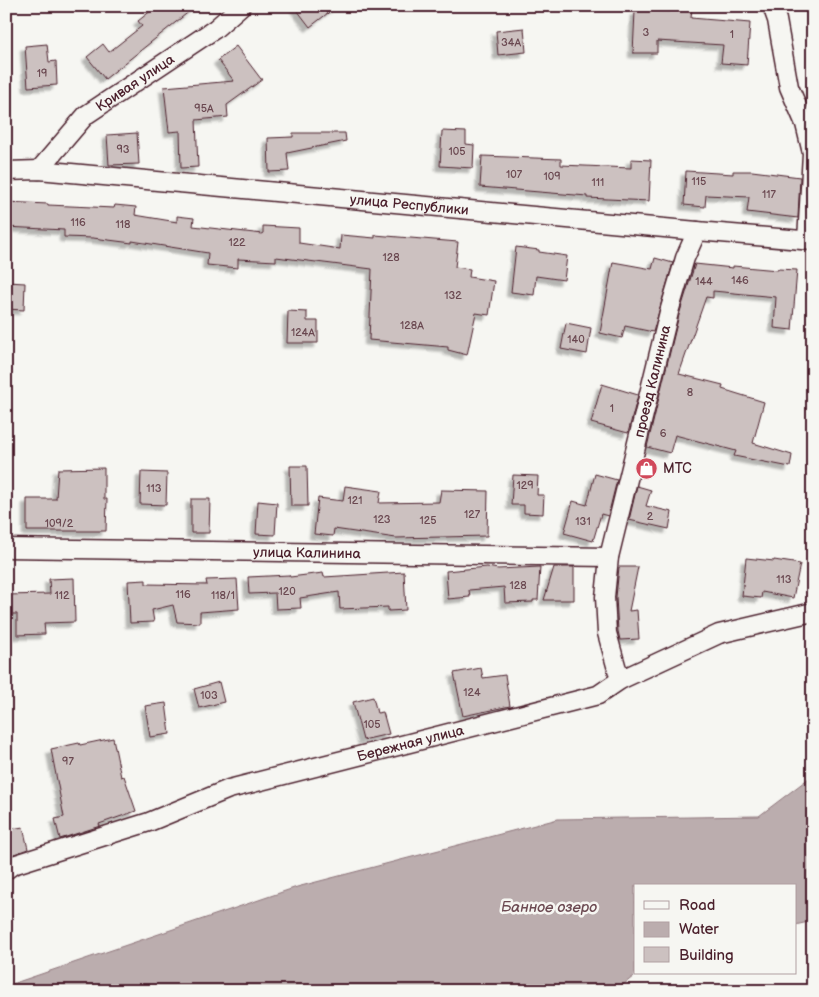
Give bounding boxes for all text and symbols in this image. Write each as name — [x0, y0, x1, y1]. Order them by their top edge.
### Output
house number: 3 — [643, 26, 650, 39]
house number: 1 — [730, 28, 734, 41]
house number: 34А — [501, 36, 521, 49]
street label: Кривая улица — [92, 50, 178, 115]
house number: 19 — [37, 67, 47, 80]
house number: 95А — [194, 102, 214, 115]
house number: 93 — [116, 143, 130, 156]
house number: 105 — [448, 145, 466, 158]
house number: 107 — [506, 168, 523, 181]
house number: 109 — [543, 170, 561, 183]
house number: 115 — [692, 175, 706, 188]
house number: 111 — [592, 176, 604, 189]
house number: 117 — [762, 188, 777, 201]
street label: улица Республики — [349, 190, 470, 218]
house number: 116 — [70, 216, 86, 229]
house number: 118 — [116, 218, 130, 231]
house number: 122 — [228, 236, 246, 249]
house number: 128 — [382, 251, 400, 264]
house number: 146 — [731, 274, 749, 287]
house number: 144 — [695, 275, 713, 288]
house number: 132 — [444, 289, 462, 302]
house number: 128А — [400, 319, 424, 332]
street label: проезд Калинина — [630, 323, 674, 439]
house number: 124А — [291, 326, 315, 339]
house number: 140 — [567, 333, 585, 346]
house number: 8 — [687, 386, 693, 399]
house number: 1 — [610, 402, 614, 415]
house number: 6 — [660, 427, 667, 440]
shop icon: МТС — [635, 456, 659, 480]
place label: МТС — [663, 460, 692, 477]
house number: 129 — [516, 479, 534, 492]
house number: 113 — [146, 482, 162, 495]
house number: 121 — [348, 494, 362, 507]
house number: 127 — [464, 508, 481, 521]
house number: 2 — [647, 510, 654, 523]
house number: 123 — [373, 513, 391, 526]
house number: 125 — [419, 514, 437, 527]
house number: 131 — [575, 515, 591, 528]
house number: 109/2 — [45, 517, 74, 530]
street label: улица Калинина — [253, 543, 362, 562]
house number: 113 — [776, 573, 792, 586]
house number: 128 — [509, 579, 527, 592]
house number: 120 — [278, 585, 296, 598]
house number: 116 — [175, 588, 191, 601]
house number: 112 — [54, 589, 70, 602]
house number: 118/1 — [211, 589, 235, 602]
house number: 124 — [463, 686, 481, 699]
house number: 103 — [200, 689, 218, 702]
house number: 105 — [363, 718, 381, 731]
street label: Бережная улица — [355, 721, 466, 765]
house number: 97 — [62, 755, 74, 768]
legend — [634, 884, 796, 974]
text: Road — [679, 896, 715, 915]
water label: Банное озеро — [501, 898, 597, 917]
text: Water — [679, 920, 719, 939]
text: Building — [679, 946, 734, 965]

